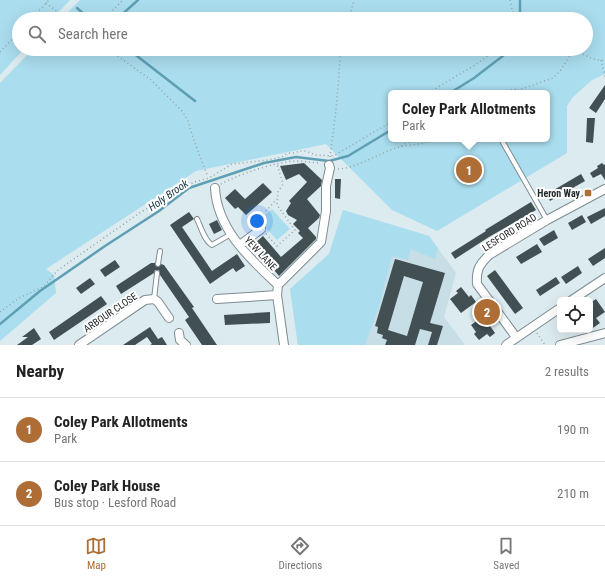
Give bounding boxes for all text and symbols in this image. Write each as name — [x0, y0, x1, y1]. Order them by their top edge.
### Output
search box — [12, 12, 593, 56]
icon: search — [26, 23, 48, 45]
text: Search here — [58, 25, 128, 43]
popup — [388, 90, 550, 142]
text: Coley Park Allotments — [402, 100, 536, 118]
text: Park — [402, 118, 425, 133]
pin: 1 — [456, 155, 482, 185]
water label: Holy Brook — [146, 177, 191, 214]
place label: Heron Way — [537, 188, 581, 199]
marker: Heron Way — [583, 188, 593, 198]
your location — [247, 211, 267, 231]
street label: LESFORD ROAD — [480, 211, 539, 253]
street label: YEW LANE — [242, 234, 279, 272]
street label: ARBOUR CLOSE — [81, 290, 139, 334]
pin: 2 — [474, 297, 500, 327]
map controls — [557, 297, 593, 333]
button: locate — [557, 297, 593, 333]
text: Nearby — [16, 361, 64, 381]
text: 2 results — [545, 364, 589, 379]
text: Coley Park Allotments — [54, 413, 188, 431]
text: 1 — [26, 422, 32, 437]
text: 190 m — [557, 422, 589, 437]
text: Park — [54, 431, 77, 446]
text: Coley Park House — [54, 477, 160, 495]
text: 2 — [26, 486, 32, 501]
text: 210 m — [557, 486, 589, 501]
text: Bus stop · Lesford Road — [54, 495, 176, 510]
tab: Map — [85, 535, 107, 572]
tab: Directions — [278, 535, 322, 572]
tab: Saved — [493, 535, 520, 572]

